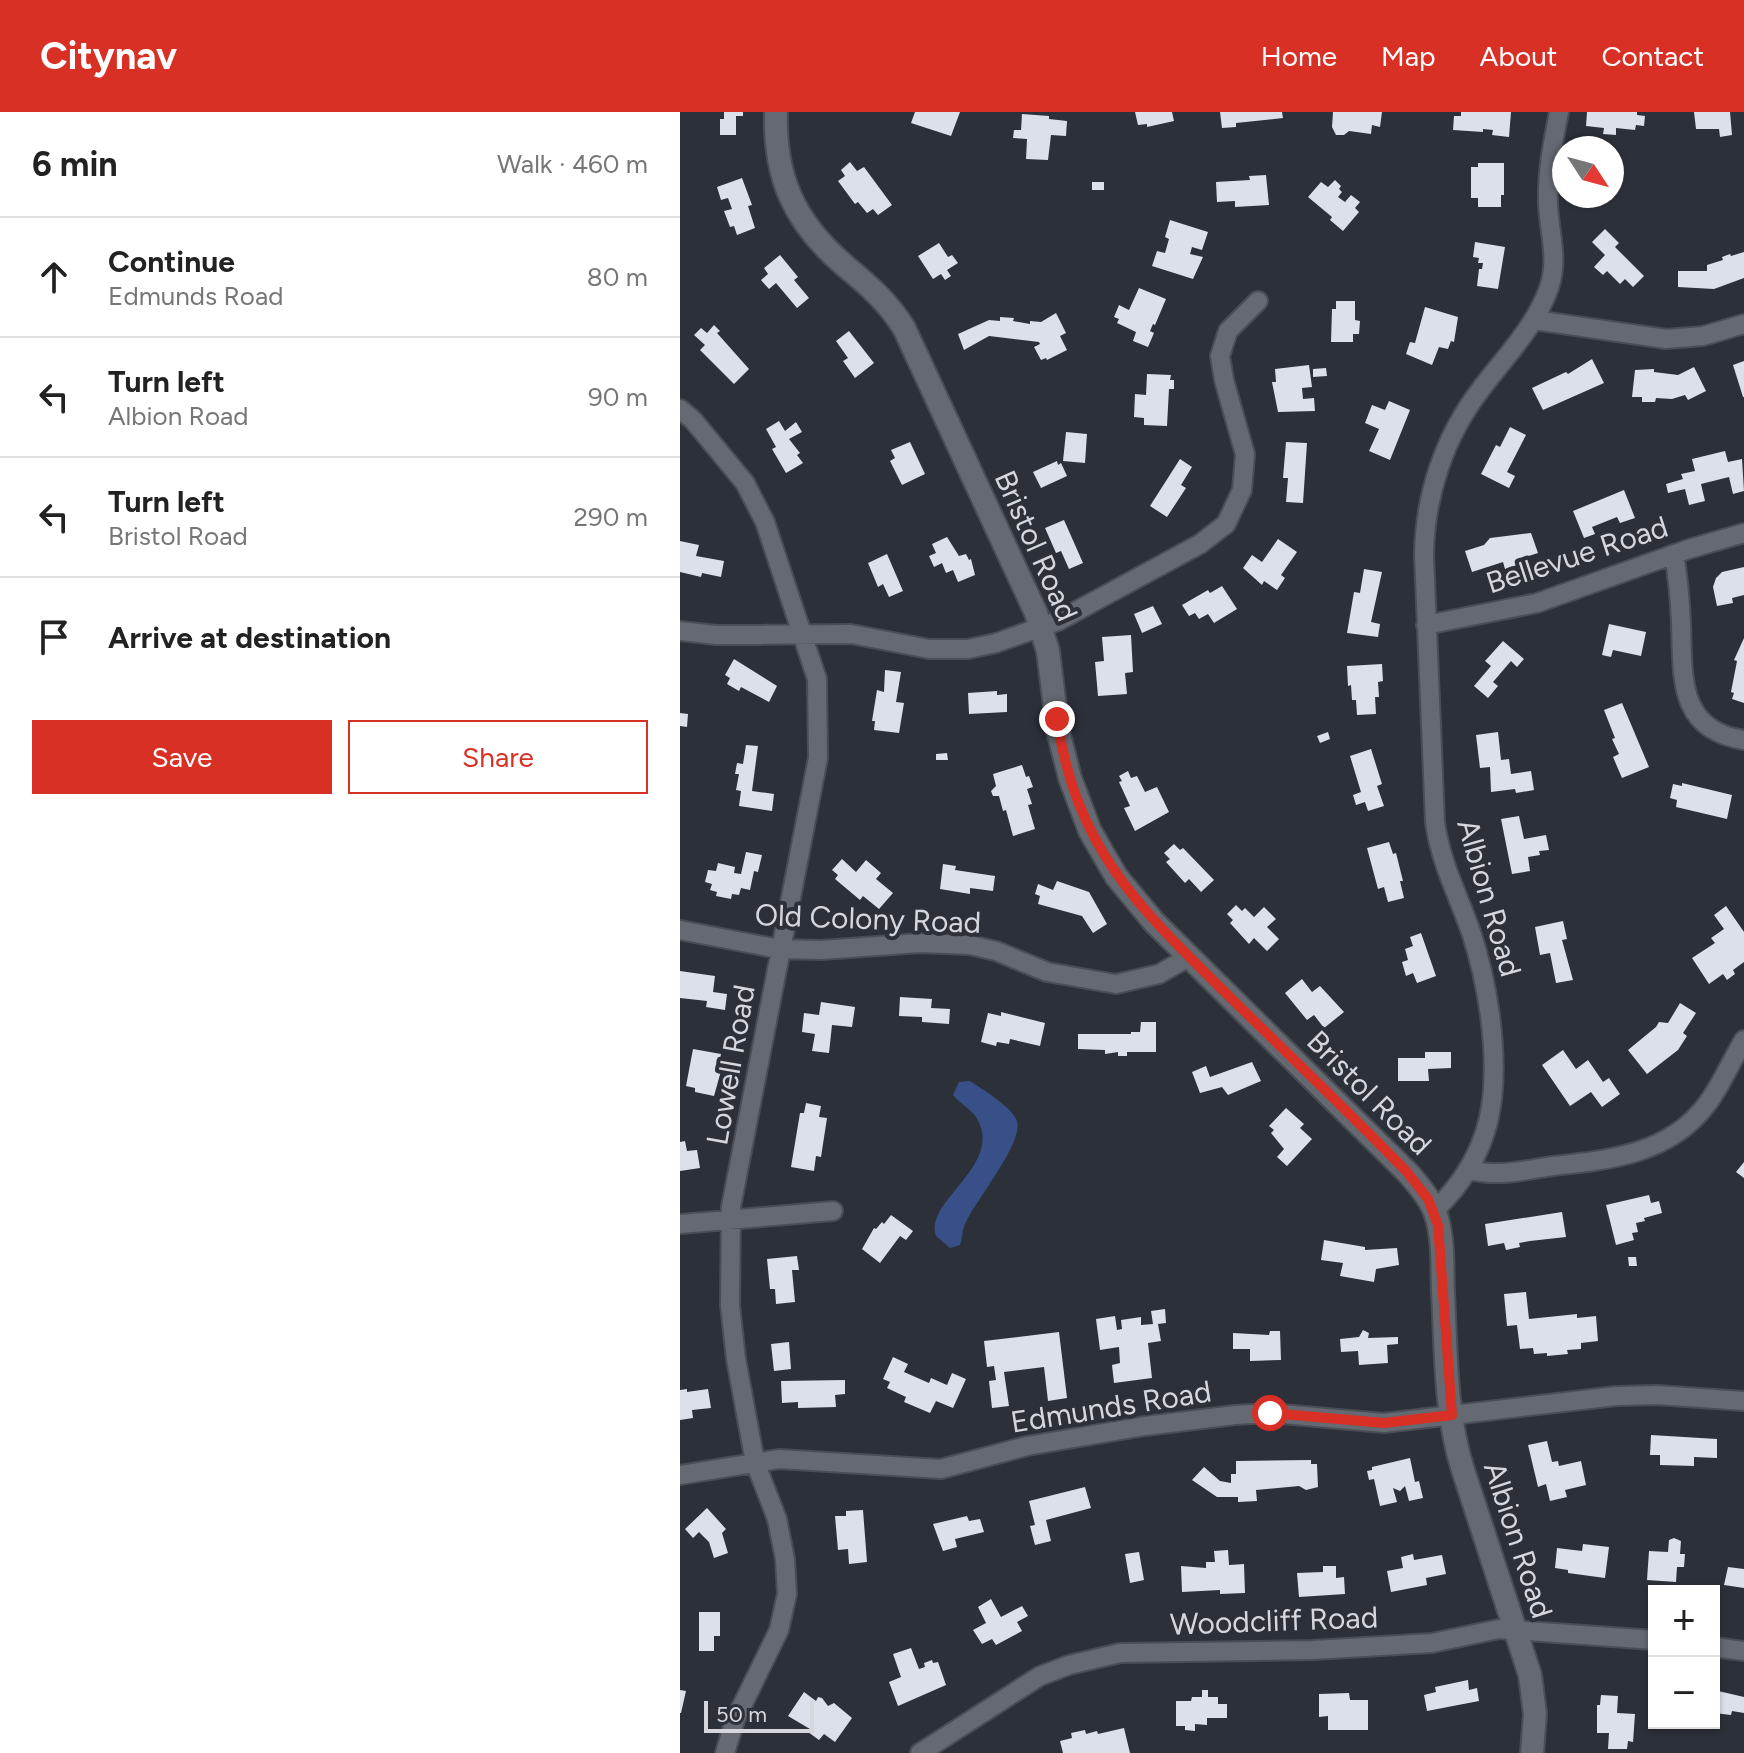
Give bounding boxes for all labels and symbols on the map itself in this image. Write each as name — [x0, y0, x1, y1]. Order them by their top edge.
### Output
north arrow — [1552, 136, 1624, 208]
street label: Bristol Road — [987, 465, 1086, 627]
street label: Bellevue Road — [1481, 508, 1672, 601]
route end — [1039, 701, 1075, 737]
street label: Albion Road — [1449, 815, 1530, 981]
street label: Old Colony Road — [754, 896, 982, 941]
street label: Lowell Road — [698, 982, 763, 1148]
street label: Bristol Road — [1299, 1023, 1439, 1163]
street label: Edmunds Road — [1008, 1372, 1214, 1441]
route start — [1252, 1395, 1288, 1431]
street label: Albion Road — [1476, 1457, 1561, 1623]
street label: Woodcliff Road — [1169, 1598, 1379, 1643]
scale bar — [704, 1697, 814, 1733]

